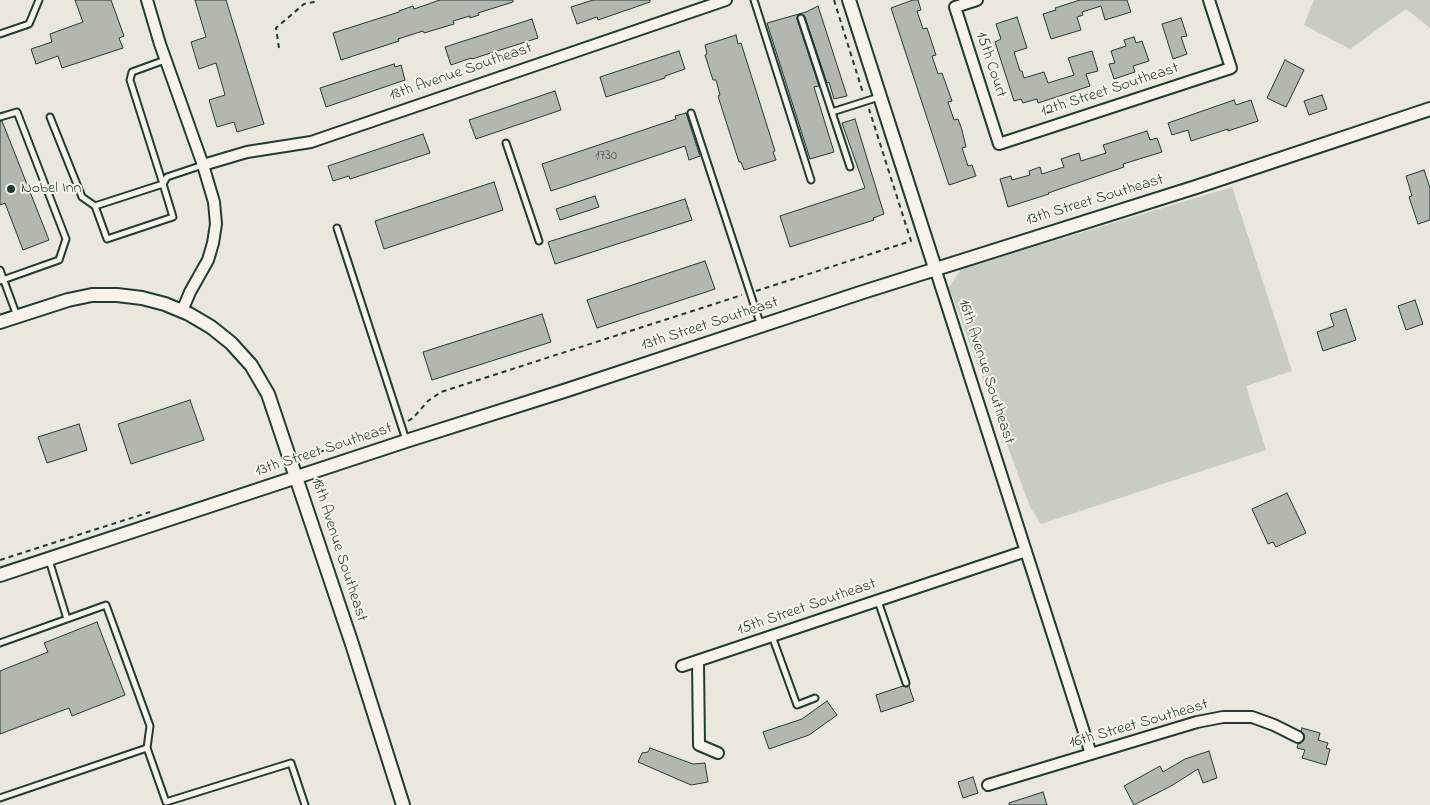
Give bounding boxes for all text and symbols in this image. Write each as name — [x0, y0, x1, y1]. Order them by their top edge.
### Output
street label: 15th Court — [970, 30, 1010, 100]
street label: 18th Avenue Southeast — [387, 40, 535, 106]
street label: 12th Street Southeast — [1038, 60, 1182, 122]
house number: 1730 — [595, 149, 617, 165]
street label: 13th Street Southeast — [1024, 171, 1166, 231]
place label: Nobel Inn — [21, 179, 81, 199]
marker: Nobel Inn — [5, 183, 17, 195]
street label: 13th Street Southeast — [639, 294, 781, 356]
street label: 16th Avenue Southeast — [953, 297, 1017, 447]
street label: 13th Street Southeast — [253, 420, 395, 482]
street label: 18th Avenue Southeast — [306, 476, 370, 624]
street label: 15th Street Southeast — [735, 575, 879, 641]
street label: 16th Street Southeast — [1067, 696, 1211, 754]

